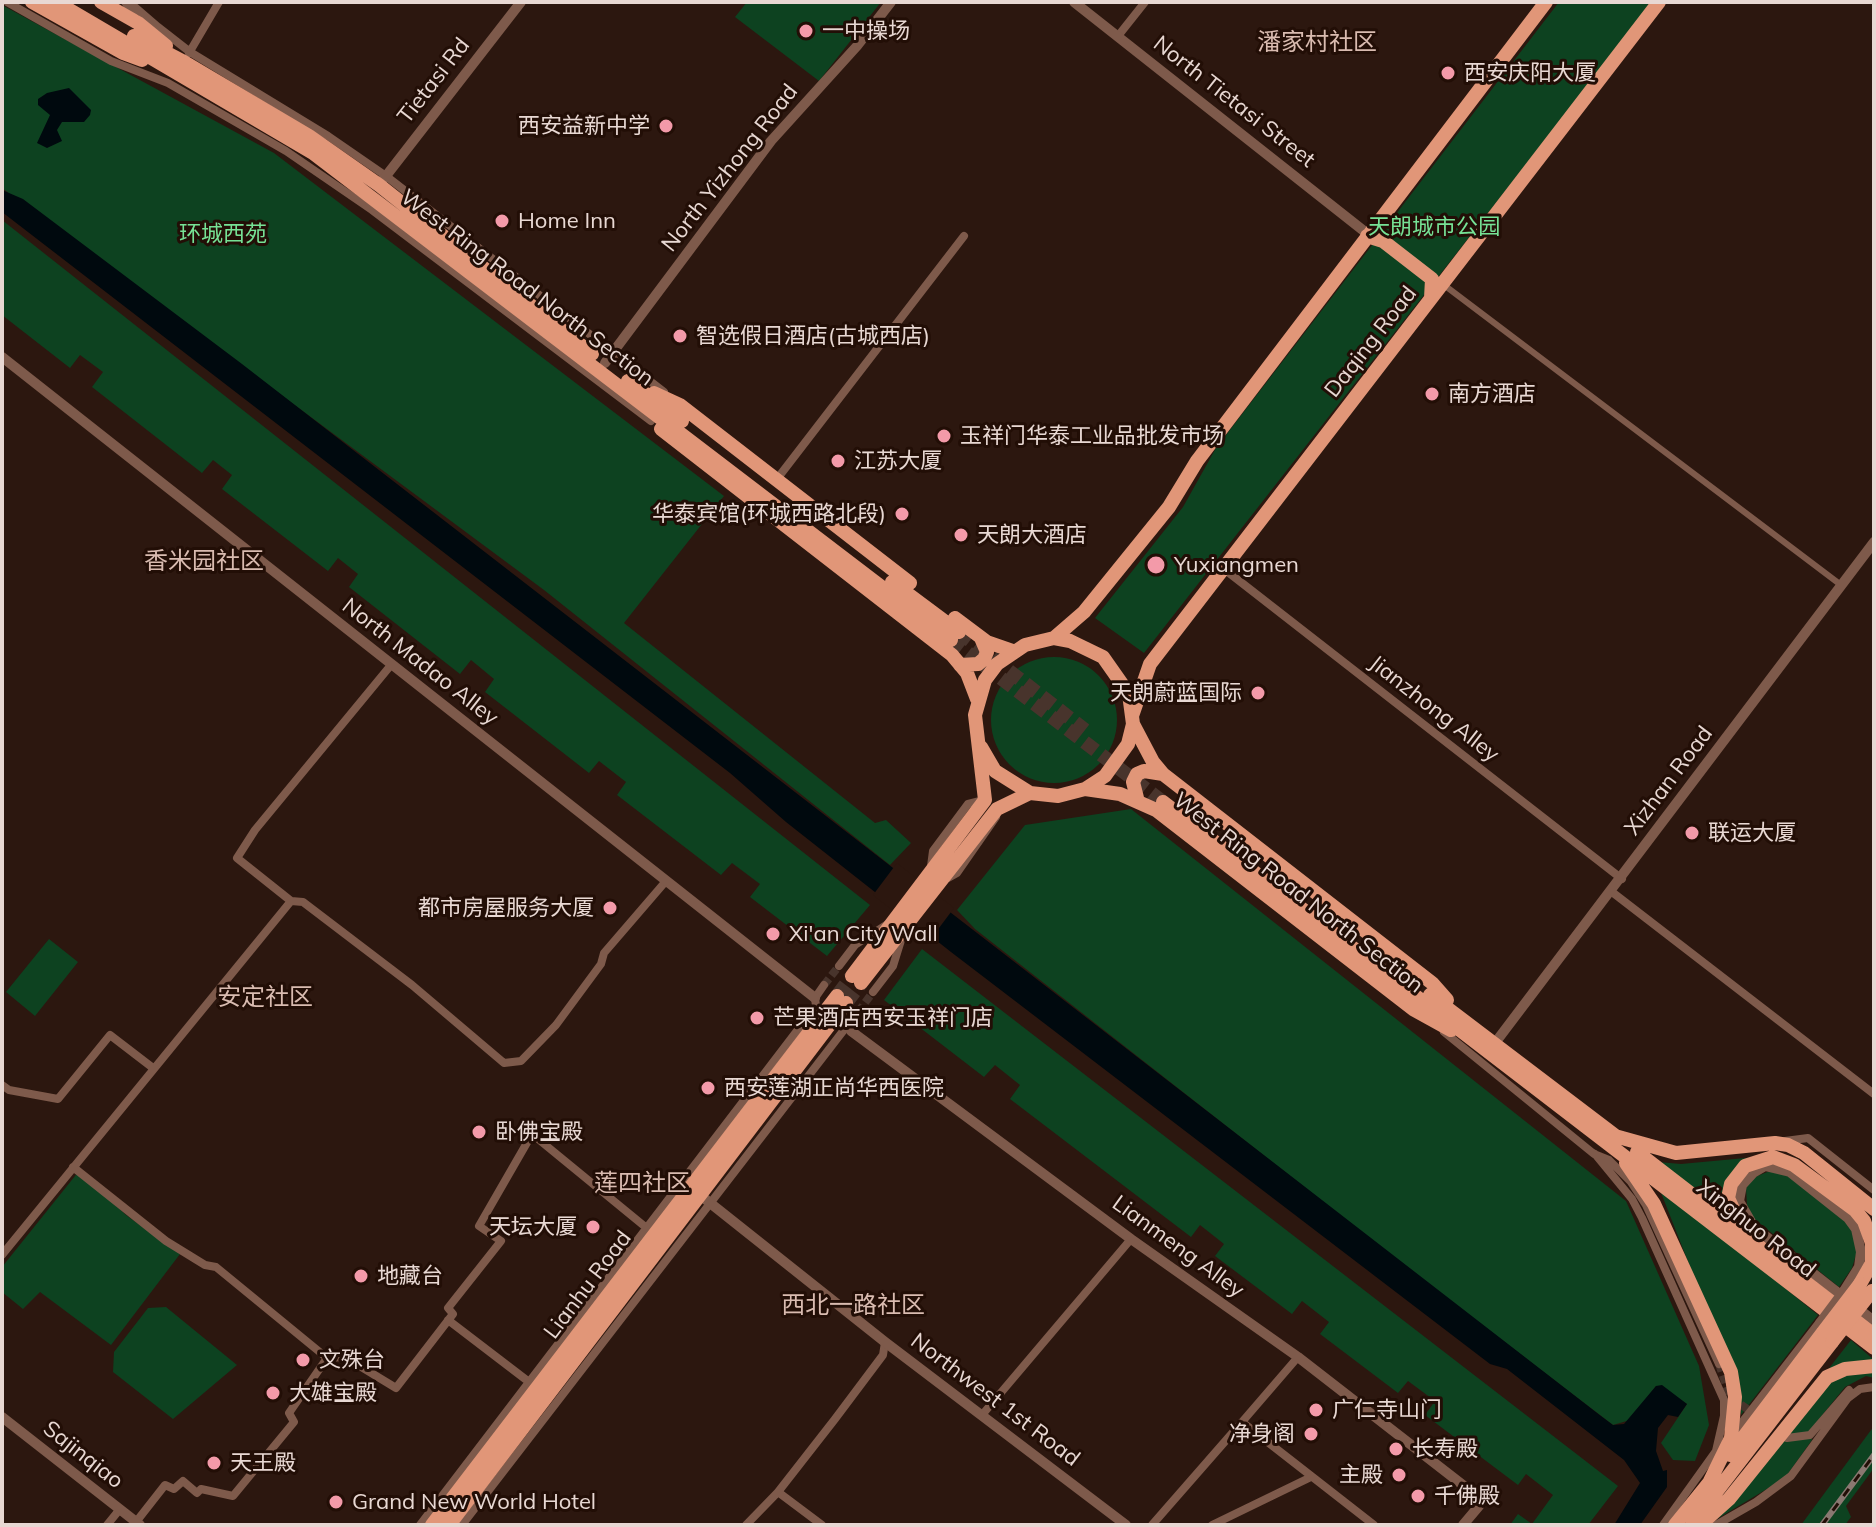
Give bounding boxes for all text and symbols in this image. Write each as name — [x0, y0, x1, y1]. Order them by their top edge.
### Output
place label: 一中操场 — [822, 18, 910, 44]
marker: 一中操场 — [797, 22, 815, 40]
district label: 潘家村社区 — [1257, 29, 1377, 57]
street label: North Tietasi Street — [1148, 31, 1320, 173]
street label: Tietasi Rd — [392, 33, 476, 129]
place label: 西安庆阳大厦 — [1464, 60, 1596, 86]
marker: 西安庆阳大厦 — [1439, 64, 1457, 82]
street label: North Yizhong Road — [656, 79, 804, 257]
place label: 西安益新中学 — [518, 113, 650, 139]
marker: 西安益新中学 — [657, 117, 675, 135]
street label: West Ring Road North Section — [395, 184, 659, 392]
place label: Home Inn — [518, 208, 616, 234]
marker: Home Inn — [493, 212, 511, 230]
park label: 天朗城市公园 — [1368, 214, 1500, 240]
park label: 环城西苑 — [179, 221, 267, 247]
street label: Daqing Road — [1319, 281, 1423, 403]
place label: 智选假日酒店(古城西店) — [696, 323, 930, 349]
marker: 智选假日酒店(古城西店) — [671, 327, 689, 345]
place label: 南方酒店 — [1448, 381, 1536, 407]
marker: 南方酒店 — [1423, 385, 1441, 403]
place label: 玉祥门华泰工业品批发市场 — [960, 423, 1224, 449]
marker: 玉祥门华泰工业品批发市场 — [935, 427, 953, 445]
place label: 江苏大厦 — [854, 448, 942, 474]
marker: 江苏大厦 — [829, 452, 847, 470]
place label: 华泰宾馆(环城西路北段) — [652, 501, 886, 527]
marker: 华泰宾馆(环城西路北段) — [893, 505, 911, 523]
place label: 天朗大酒店 — [977, 522, 1087, 548]
marker: 天朗大酒店 — [952, 526, 970, 544]
district label: 香米园社区 — [144, 548, 264, 576]
place label: Yuxiangmen — [1174, 552, 1299, 578]
marker: Yuxiangmen — [1145, 554, 1167, 576]
street label: North Madao Alley — [337, 593, 503, 731]
street label: Jianzhong Alley — [1364, 650, 1504, 768]
place label: 天朗蔚蓝国际 — [1110, 680, 1242, 706]
marker: 天朗蔚蓝国际 — [1249, 684, 1267, 702]
street label: Xizhan Road — [1619, 721, 1719, 841]
street label: West Ring Road North Section — [1168, 787, 1428, 999]
place label: 联运大厦 — [1708, 820, 1796, 846]
marker: 联运大厦 — [1683, 824, 1701, 842]
place label: 都市房屋服务大厦 — [418, 895, 594, 921]
marker: 都市房屋服务大厦 — [601, 899, 619, 917]
place label: Xi'an City Wall — [789, 921, 938, 947]
marker: Xi'an City Wall — [764, 925, 782, 943]
district label: 安定社区 — [217, 984, 313, 1012]
place label: 芒果酒店西安玉祥门店 — [773, 1005, 993, 1031]
marker: 芒果酒店西安玉祥门店 — [748, 1009, 766, 1027]
place label: 西安莲湖正尚华西医院 — [724, 1075, 944, 1101]
marker: 西安莲湖正尚华西医院 — [699, 1079, 717, 1097]
place label: 卧佛宝殿 — [495, 1119, 583, 1145]
marker: 卧佛宝殿 — [470, 1123, 488, 1141]
district label: 莲四社区 — [594, 1170, 690, 1198]
street label: Xinghuo Road — [1691, 1174, 1821, 1284]
street label: Lianmeng Alley — [1107, 1190, 1249, 1304]
place label: 天坛大厦 — [489, 1214, 577, 1240]
marker: 天坛大厦 — [584, 1218, 602, 1236]
street label: Lianhu Road — [539, 1226, 637, 1344]
place label: 地藏台 — [377, 1263, 443, 1289]
marker: 地藏台 — [352, 1267, 370, 1285]
district label: 西北一路社区 — [781, 1292, 925, 1320]
street label: Northwest 1st Road — [905, 1328, 1085, 1472]
place label: 文殊台 — [319, 1347, 385, 1373]
marker: 文殊台 — [294, 1351, 312, 1369]
place label: 大雄宝殿 — [289, 1380, 377, 1406]
marker: 大雄宝殿 — [264, 1384, 282, 1402]
place label: 广仁寺山门 — [1332, 1397, 1442, 1423]
marker: 广仁寺山门 — [1307, 1401, 1325, 1419]
street label: Sajinqiao — [38, 1416, 128, 1494]
place label: 净身阁 — [1229, 1421, 1295, 1447]
marker: 净身阁 — [1302, 1425, 1320, 1443]
place label: 长寿殿 — [1412, 1436, 1478, 1462]
marker: 长寿殿 — [1387, 1440, 1405, 1458]
place label: 天王殿 — [230, 1450, 296, 1476]
marker: 天王殿 — [205, 1454, 223, 1472]
place label: 主殿 — [1339, 1462, 1383, 1488]
marker: 主殿 — [1390, 1466, 1408, 1484]
place label: 千佛殿 — [1434, 1483, 1500, 1509]
marker: 千佛殿 — [1409, 1487, 1427, 1505]
place label: Grand New World Hotel — [352, 1489, 596, 1515]
marker: Grand New World Hotel — [327, 1493, 345, 1511]

